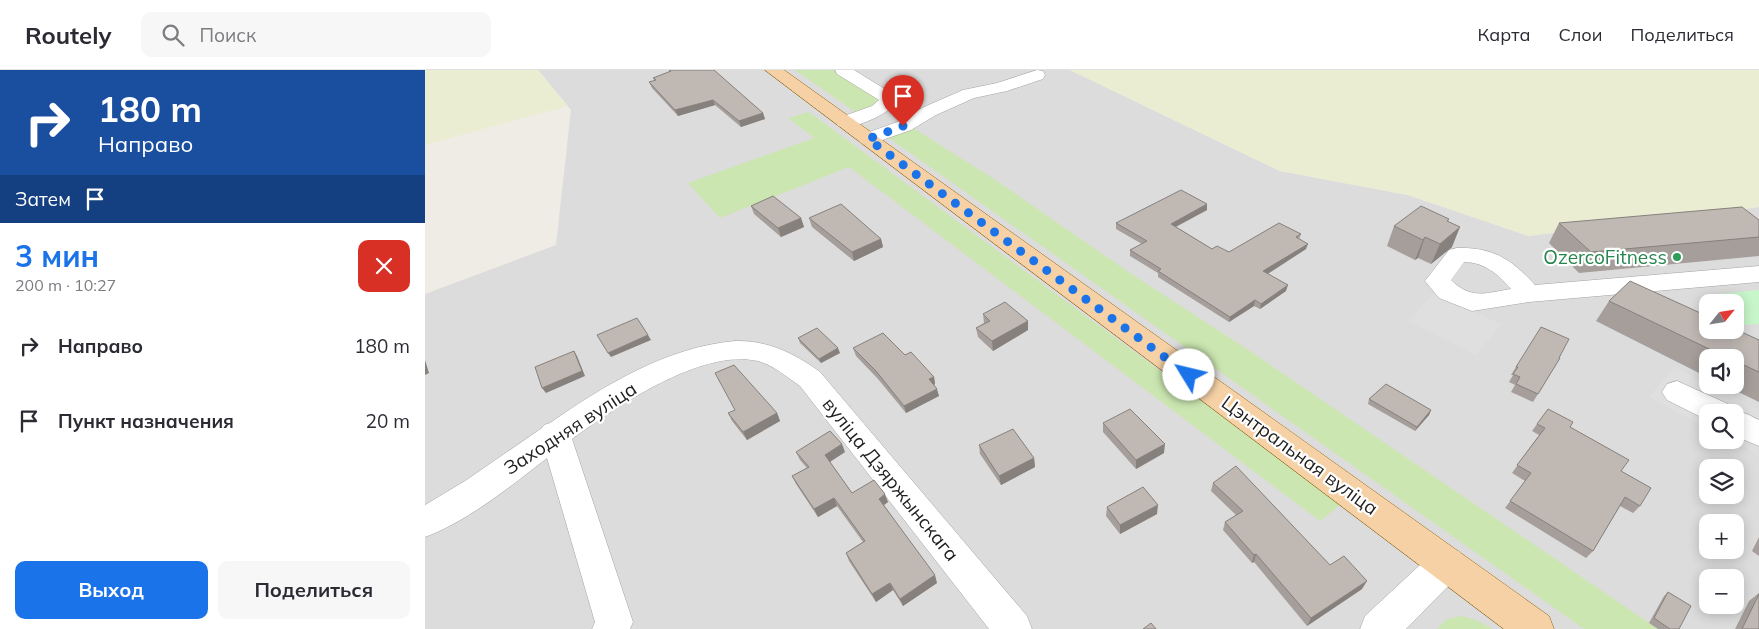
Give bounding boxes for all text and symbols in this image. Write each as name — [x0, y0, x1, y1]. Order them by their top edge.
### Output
search box — [141, 12, 491, 57]
text: Routely — [25, 20, 111, 50]
icon: search — [159, 21, 187, 49]
text: Поиск — [199, 23, 256, 47]
text: Карта — [1478, 23, 1530, 46]
text: Слои — [1558, 23, 1603, 46]
text: Поделиться — [1631, 23, 1734, 46]
pin — [882, 75, 924, 126]
icon: arrive — [889, 82, 917, 110]
text: 180 m — [98, 87, 202, 131]
icon: right — [15, 90, 80, 155]
text: Направо — [98, 130, 193, 158]
icon: arrive — [81, 185, 109, 213]
text: Затем — [15, 187, 71, 211]
text: 3 мин — [15, 237, 99, 275]
button: close — [358, 240, 410, 292]
place label: OzercoFitness — [1543, 245, 1667, 269]
marker: OzercoFitness — [1671, 251, 1683, 263]
text: 200 m · 10:27 — [15, 275, 116, 295]
north arrow — [1699, 294, 1744, 339]
map controls — [1699, 294, 1744, 614]
icon: right — [15, 332, 43, 360]
text: Направо — [58, 334, 143, 358]
text: 180 m — [354, 334, 410, 358]
position arrow — [1162, 348, 1214, 400]
button: sound — [1699, 349, 1744, 394]
street label: Заходняя вуліца — [499, 376, 641, 480]
street label: Цэнтральная вуліца — [1217, 390, 1383, 520]
street label: вуліца Дзяржынскага — [818, 392, 964, 566]
button: search — [1699, 404, 1744, 449]
icon: arrive — [15, 407, 43, 435]
text: Пункт назначения — [58, 409, 234, 433]
text: 20 m — [366, 409, 410, 433]
button: layers — [1699, 459, 1744, 504]
button: + — [1699, 514, 1744, 559]
button: Выход — [15, 561, 208, 619]
button: Поделиться — [218, 561, 410, 619]
button: − — [1699, 569, 1744, 614]

